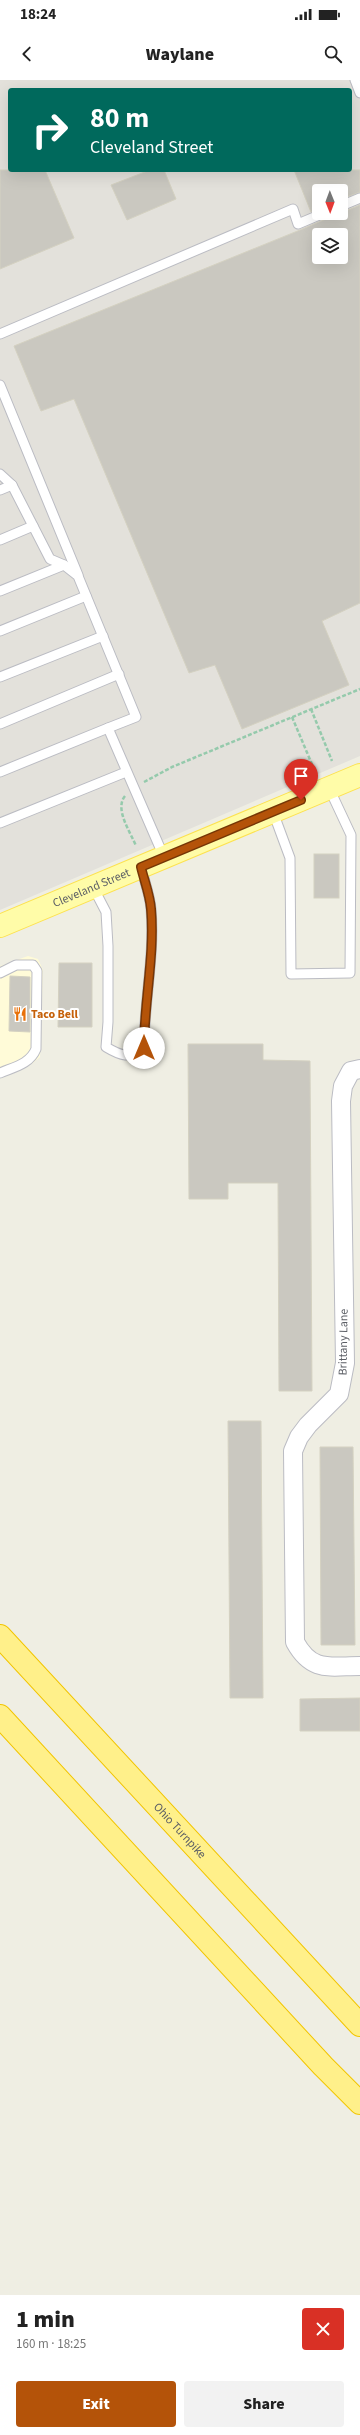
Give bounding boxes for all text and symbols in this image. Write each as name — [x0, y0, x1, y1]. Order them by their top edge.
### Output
text: 18:24 — [20, 4, 56, 25]
text: Waylane — [146, 42, 214, 67]
icon: back — [16, 43, 38, 65]
icon: search — [322, 43, 344, 65]
text: 80 m — [90, 98, 149, 138]
icon: right — [24, 104, 76, 156]
text: Cleveland Street — [90, 135, 213, 160]
north arrow — [312, 184, 348, 220]
map controls — [312, 184, 348, 264]
button: layers — [312, 228, 348, 264]
pin — [284, 759, 318, 800]
icon: arrive — [290, 765, 312, 787]
street label: Cleveland Street — [50, 864, 133, 912]
restaurant icon: Taco Bell — [12, 1006, 28, 1022]
place label: Taco Bell — [31, 1006, 78, 1023]
position arrow — [123, 1027, 165, 1069]
street label: Brittany Lane — [334, 1308, 353, 1376]
street label: Ohio Turnpike — [149, 1799, 210, 1863]
text: 1 min — [16, 2302, 75, 2337]
button: close — [302, 2308, 344, 2350]
text: 160 m · 18:25 — [16, 2335, 86, 2353]
button: Exit — [16, 2381, 176, 2427]
button: Share — [184, 2381, 344, 2427]

